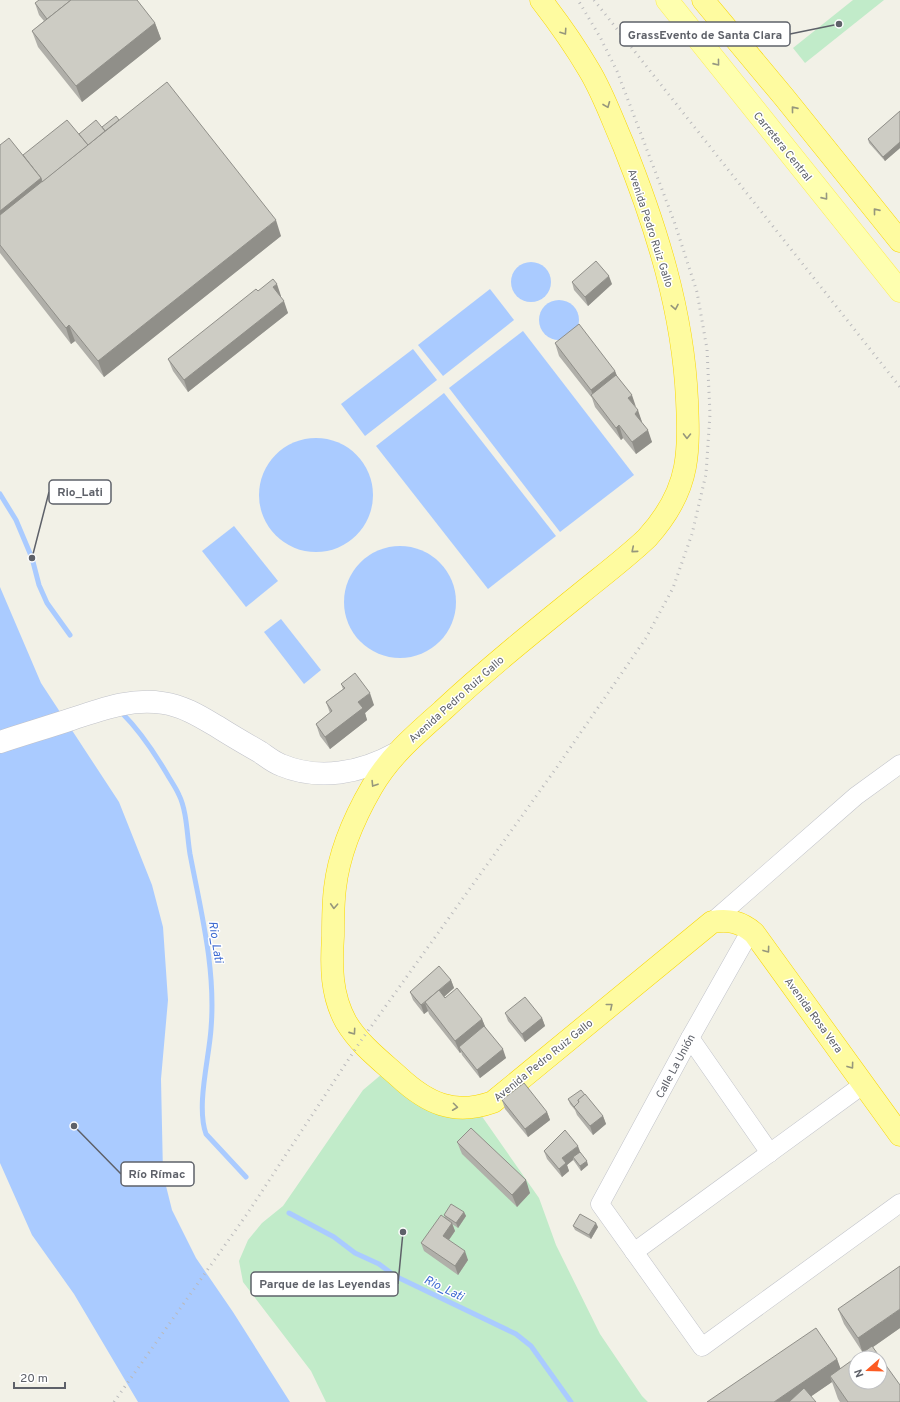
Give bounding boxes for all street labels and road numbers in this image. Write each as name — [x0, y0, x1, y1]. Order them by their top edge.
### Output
street label: Carretera Central — [750, 109, 814, 184]
street label: Avenida Pedro Ruiz Gallo — [624, 167, 676, 289]
street label: Avenida Pedro Ruiz Gallo — [406, 653, 507, 746]
street label: Avenida Rosa Vera — [781, 975, 845, 1056]
street label: Avenida Pedro Ruiz Gallo — [491, 1016, 596, 1105]
street label: Calle La Unión — [653, 1032, 699, 1101]

